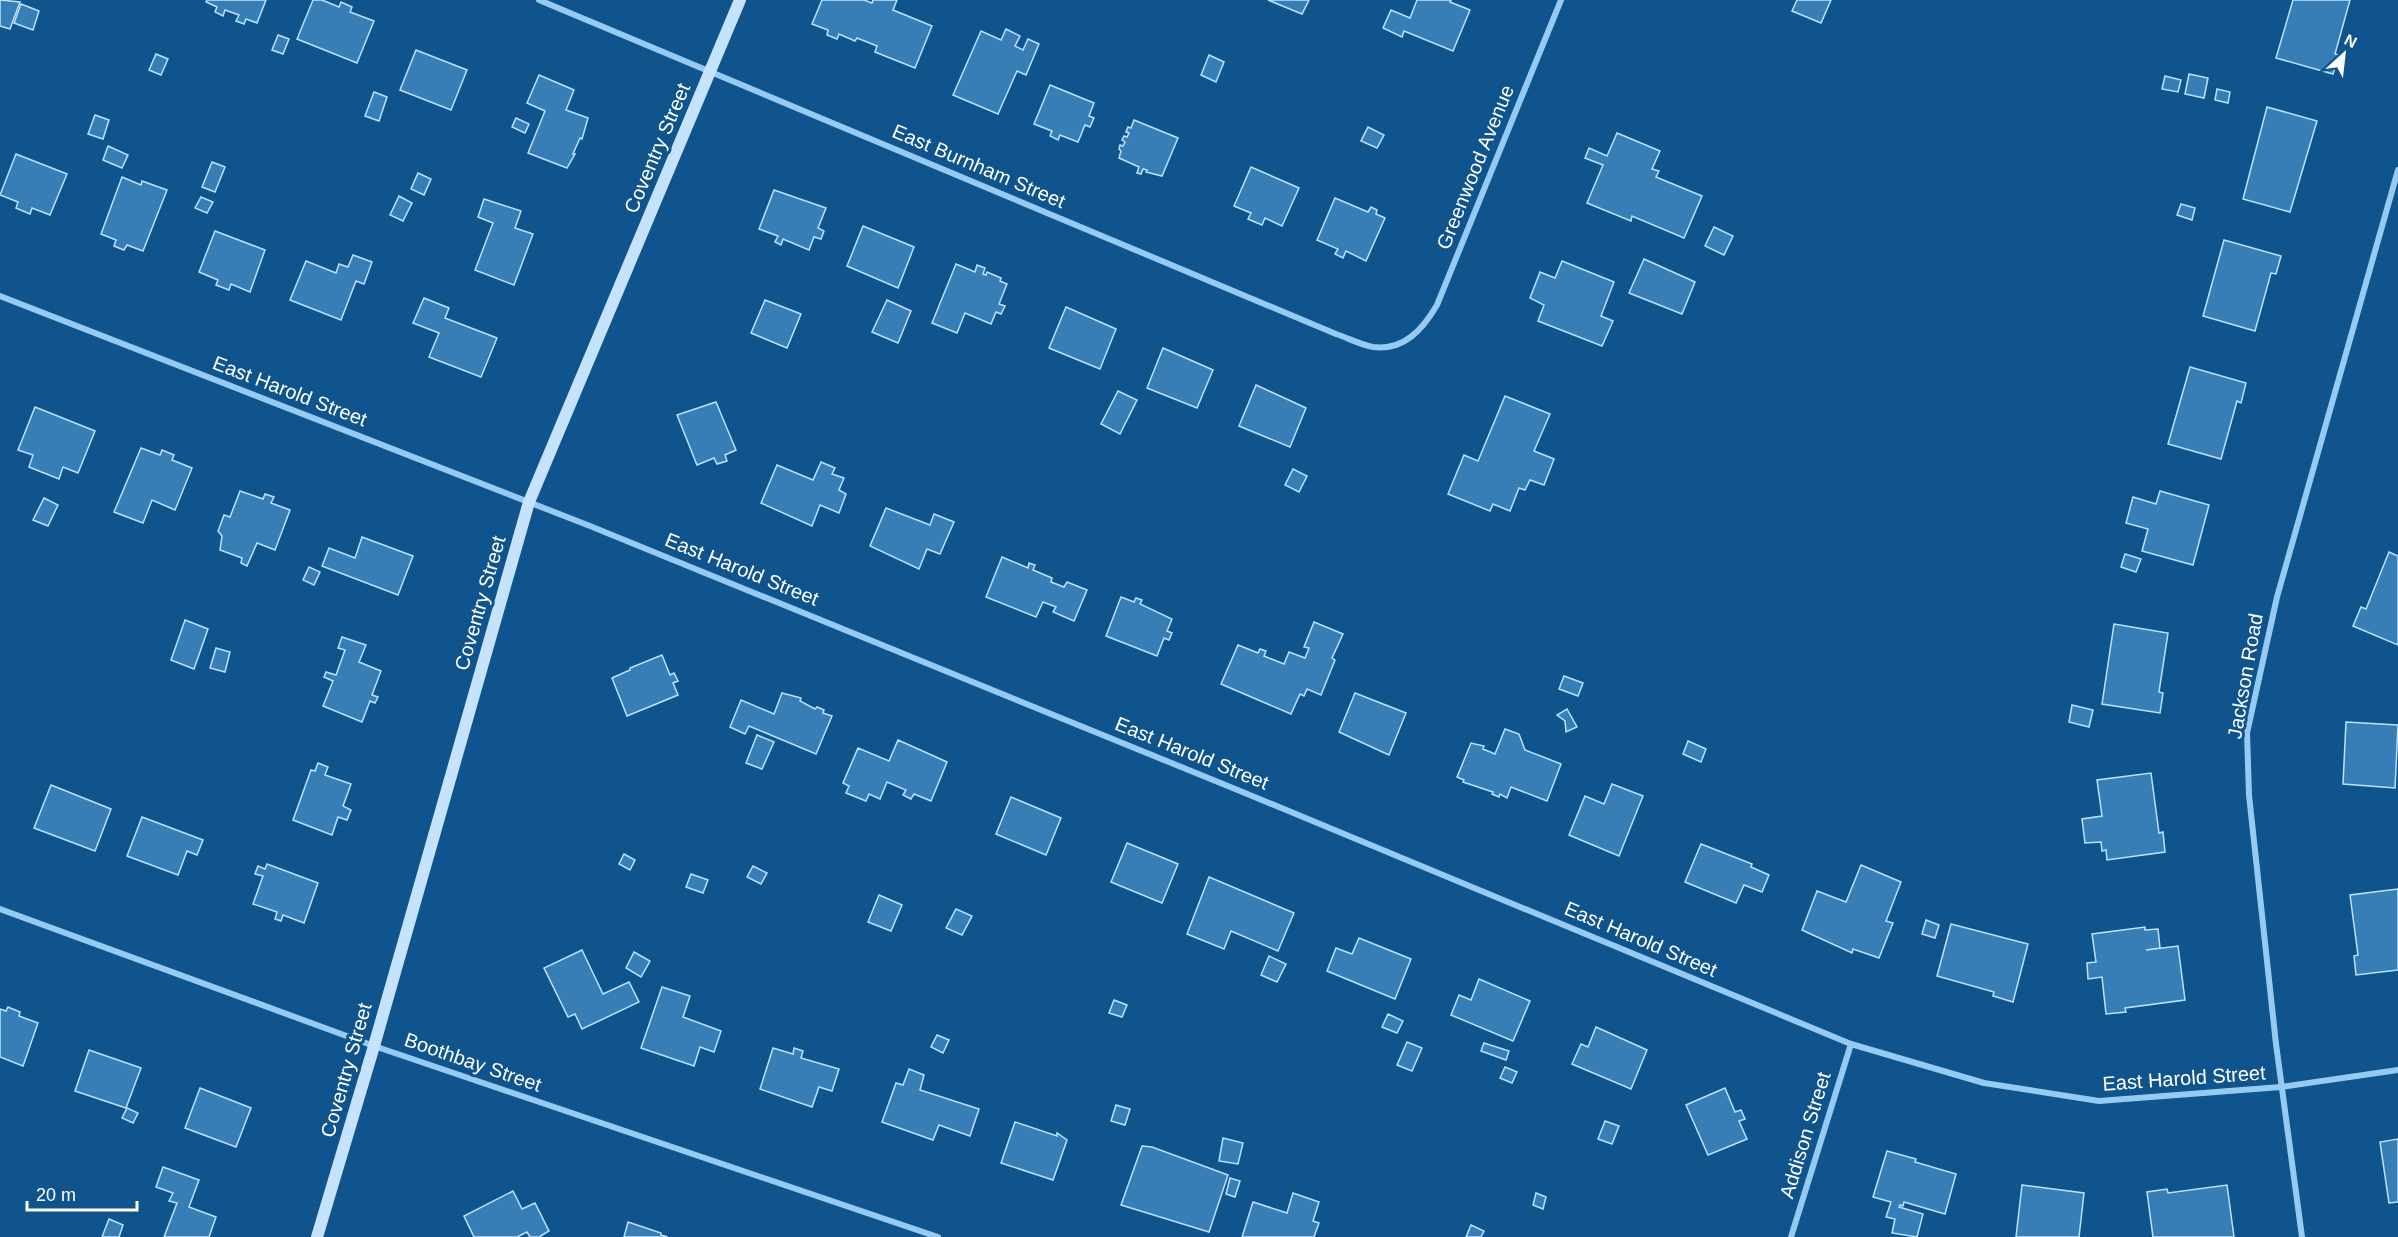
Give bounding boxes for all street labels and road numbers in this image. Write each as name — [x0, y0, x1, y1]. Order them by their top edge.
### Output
street label: Coventry Street — [620, 79, 694, 216]
street label: Greenwood Avenue — [1432, 82, 1518, 252]
street label: East Burnham Street — [889, 120, 1069, 213]
street label: East Harold Street — [210, 351, 371, 431]
street label: East Harold Street — [662, 528, 822, 610]
street label: Coventry Street — [450, 533, 510, 673]
street label: Jackson Road — [2223, 612, 2267, 740]
street label: East Harold Street — [1112, 712, 1272, 794]
street label: East Harold Street — [1561, 897, 1721, 981]
street label: Coventry Street — [316, 1000, 376, 1140]
street label: Boothbay Street — [402, 1028, 545, 1096]
street label: East Harold Street — [2102, 1061, 2267, 1095]
street label: Addison Street — [1775, 1069, 1835, 1201]

